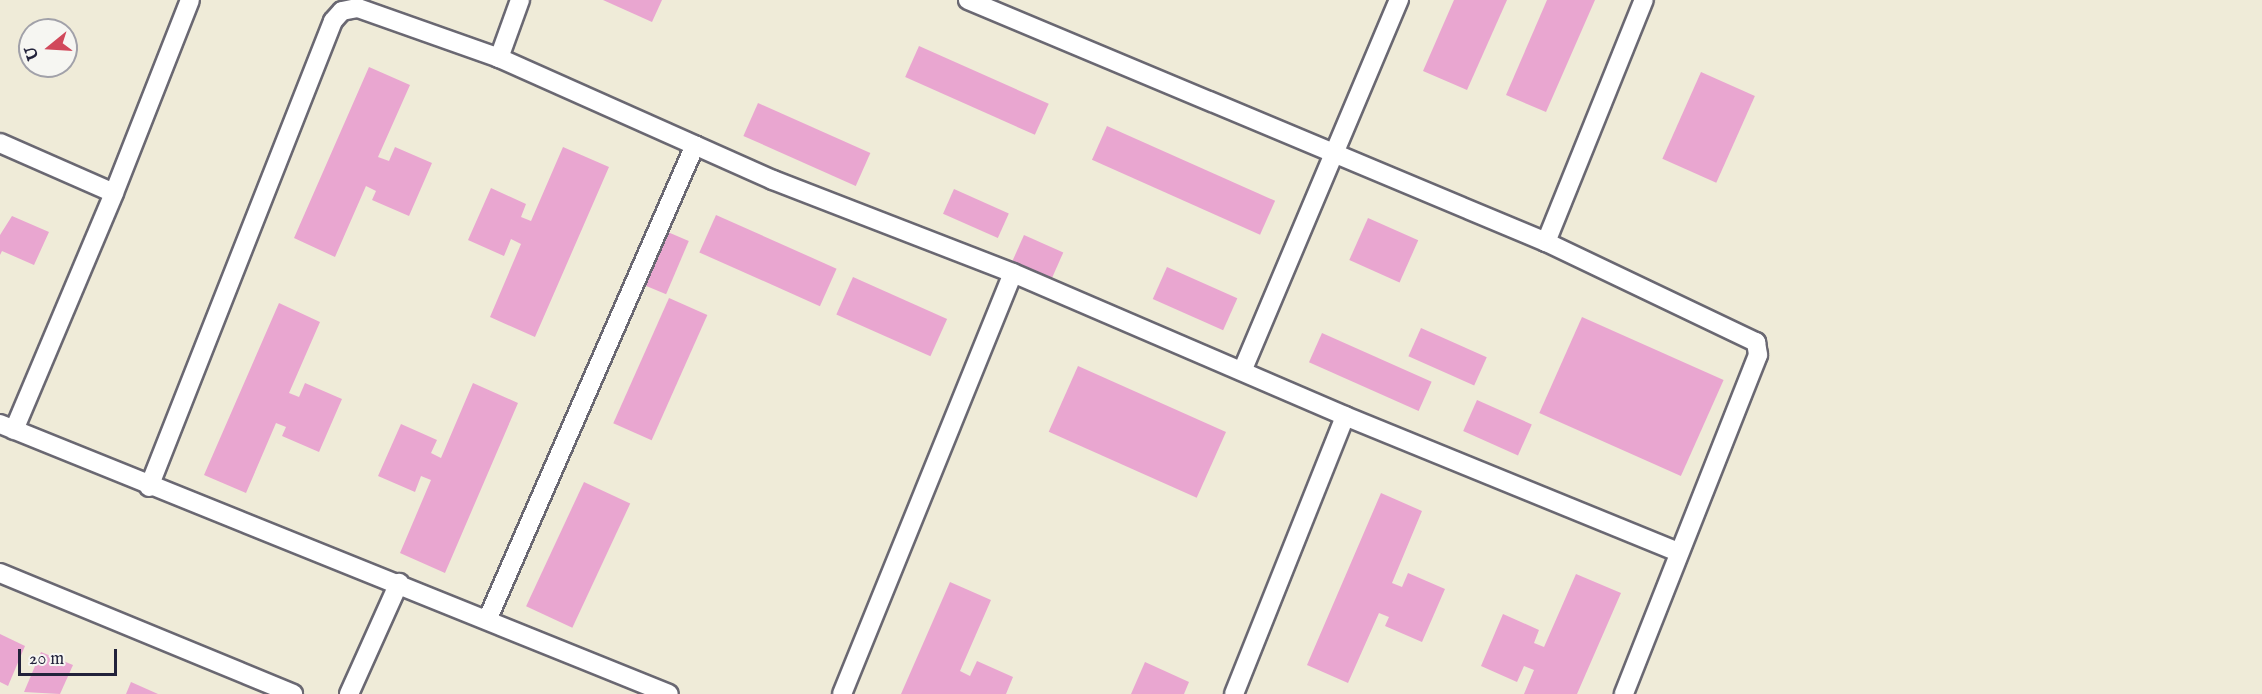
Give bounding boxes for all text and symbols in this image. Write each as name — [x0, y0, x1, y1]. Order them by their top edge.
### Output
north arrow — [18, 18, 78, 78]
text: U — [21, 43, 44, 62]
scale bar — [21, 637, 120, 675]
text: 20 m — [29, 648, 64, 671]

